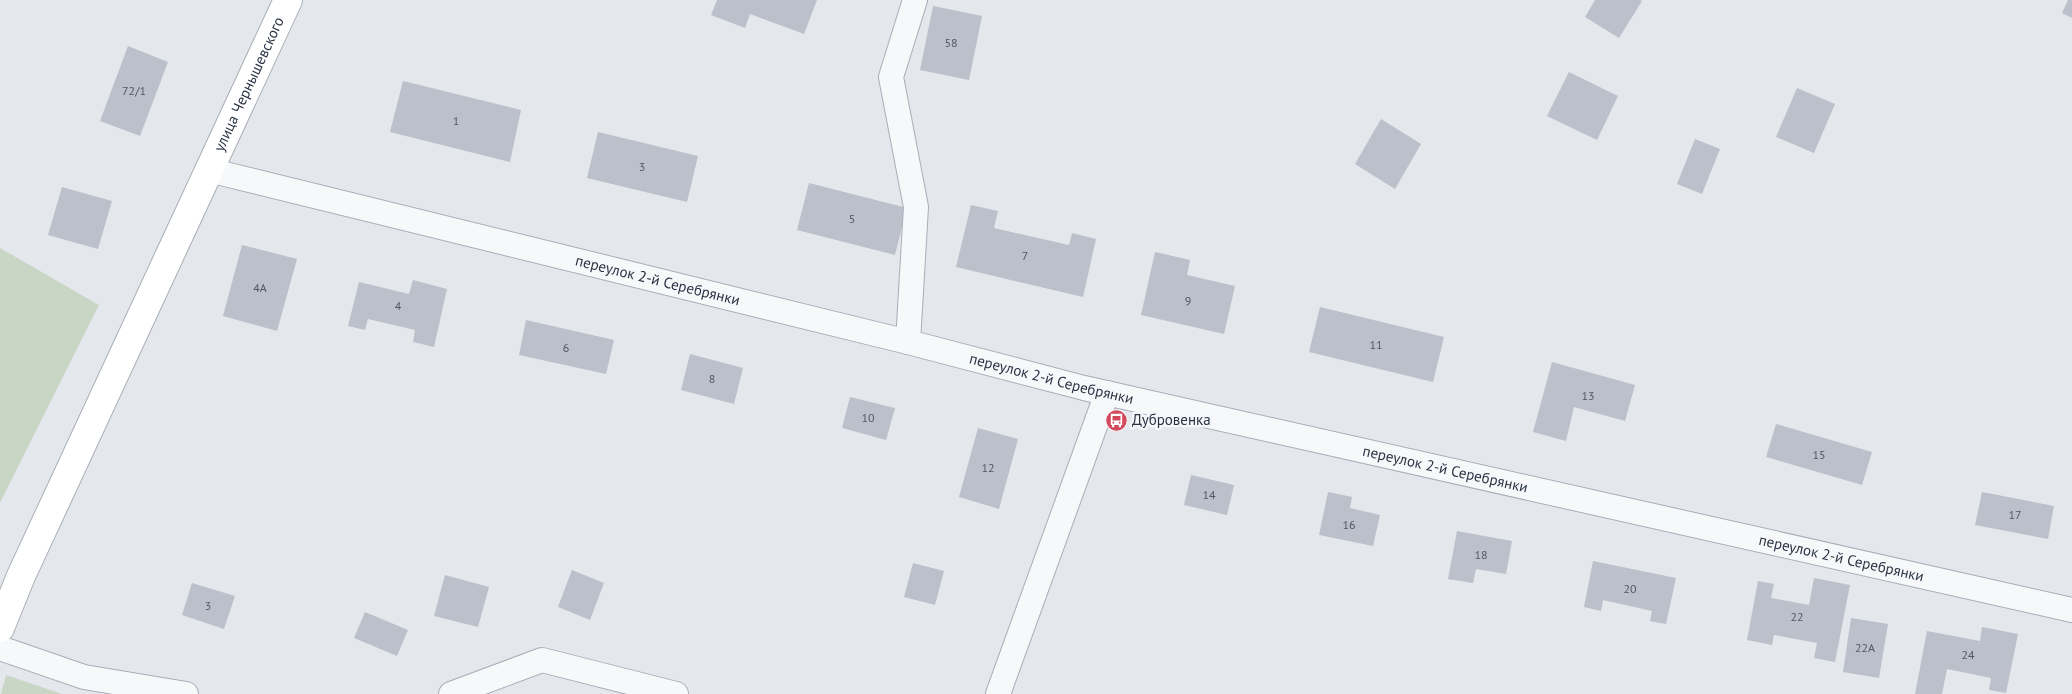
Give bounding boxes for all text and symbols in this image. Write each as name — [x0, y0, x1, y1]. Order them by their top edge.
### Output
street label: улица Чернышевского — [209, 14, 288, 155]
house number: 58 — [944, 35, 958, 50]
house number: 72/1 — [122, 83, 146, 98]
house number: 1 — [453, 113, 459, 128]
house number: 3 — [639, 159, 645, 174]
house number: 5 — [849, 211, 855, 226]
house number: 7 — [1022, 248, 1028, 263]
street label: переулок 2-й Серебрянки — [574, 251, 742, 309]
house number: 4А — [253, 280, 267, 295]
house number: 9 — [1185, 293, 1191, 308]
house number: 4 — [395, 298, 402, 313]
house number: 11 — [1369, 337, 1383, 352]
house number: 6 — [563, 340, 569, 355]
street label: переулок 2-й Серебрянки — [967, 348, 1136, 408]
house number: 8 — [709, 371, 715, 386]
house number: 13 — [1581, 388, 1595, 403]
bus stop icon: Дубровенка — [1104, 408, 1128, 432]
house number: 10 — [861, 410, 875, 425]
place label: Дубровенка — [1132, 410, 1211, 429]
street label: переулок 2-й Серебрянки — [1361, 441, 1530, 496]
house number: 15 — [1812, 447, 1826, 462]
house number: 12 — [981, 460, 995, 475]
house number: 14 — [1202, 487, 1216, 502]
house number: 17 — [2008, 507, 2022, 522]
house number: 16 — [1342, 517, 1356, 532]
street label: переулок 2-й Серебрянки — [1757, 530, 1926, 585]
house number: 18 — [1474, 547, 1488, 562]
house number: 20 — [1623, 581, 1637, 596]
house number: 3 — [205, 598, 211, 613]
house number: 22 — [1790, 609, 1804, 624]
house number: 22А — [1855, 640, 1875, 655]
house number: 24 — [1961, 647, 1975, 662]

